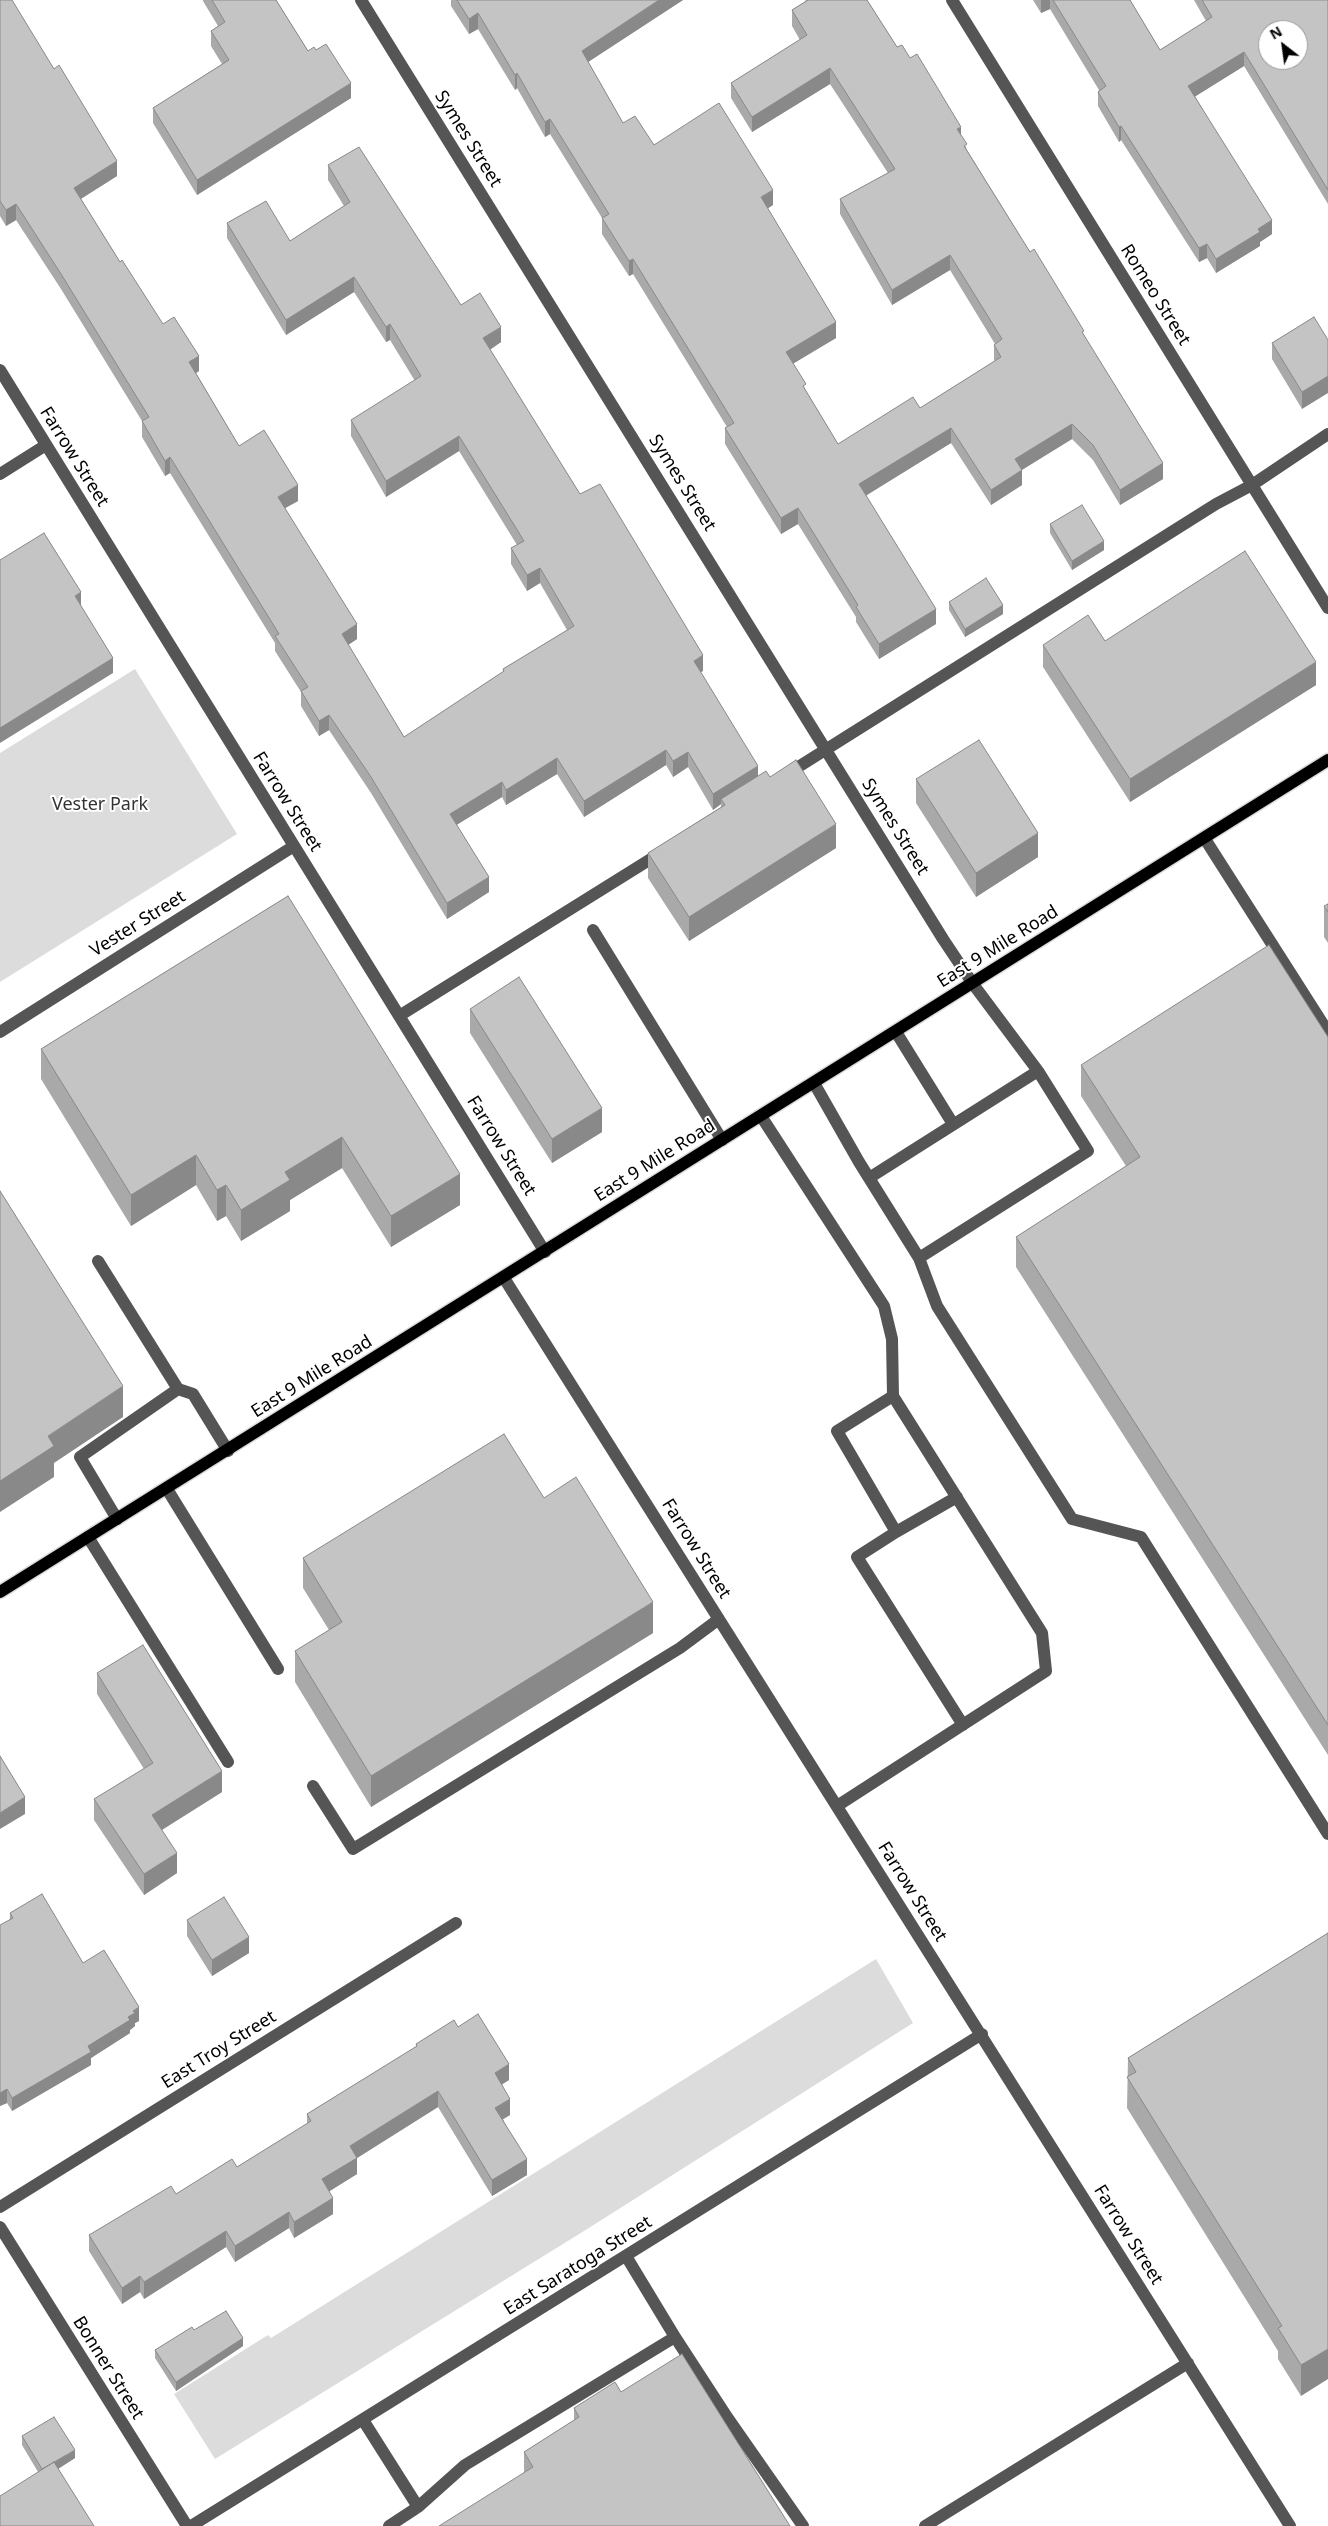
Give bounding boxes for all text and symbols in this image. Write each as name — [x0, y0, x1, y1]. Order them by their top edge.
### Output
north arrow — [1258, 20, 1308, 70]
text: N — [1266, 21, 1285, 44]
street label: Symes Street — [430, 87, 506, 191]
street label: Romeo Street — [1115, 241, 1195, 349]
street label: Farrow Street — [35, 403, 113, 511]
street label: Symes Street — [644, 431, 720, 535]
street label: Farrow Street — [248, 748, 326, 856]
street label: Symes Street — [857, 775, 933, 879]
park label: Vester Park — [52, 794, 148, 816]
street label: Vester Street — [86, 886, 190, 962]
street label: East 9 Mile Road — [934, 901, 1062, 993]
street label: Farrow Street — [462, 1092, 540, 1200]
street label: East 9 Mile Road — [591, 1115, 719, 1207]
street label: East 9 Mile Road — [248, 1331, 376, 1423]
street label: Farrow Street — [657, 1495, 735, 1603]
street label: Farrow Street — [873, 1838, 951, 1946]
street label: East Troy Street — [158, 2006, 280, 2094]
street label: Farrow Street — [1089, 2181, 1167, 2289]
street label: East Saratoga Street — [500, 2212, 656, 2320]
street label: Bonner Street — [68, 2313, 148, 2423]

